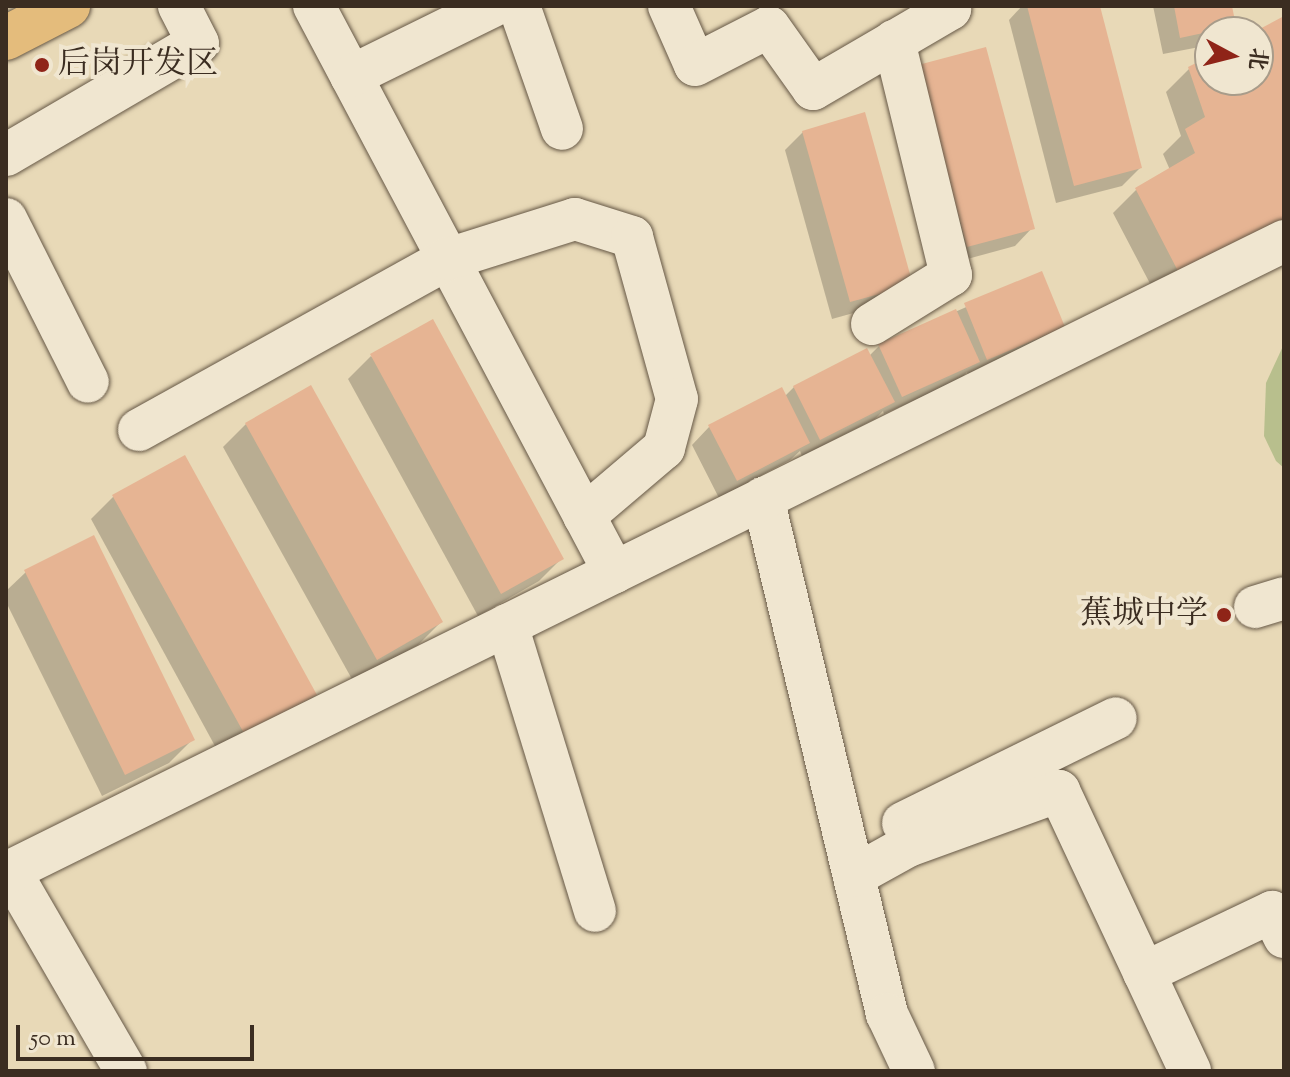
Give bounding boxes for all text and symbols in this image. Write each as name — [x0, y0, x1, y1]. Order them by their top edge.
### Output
north arrow — [1194, 16, 1274, 96]
place label: 后岗开发区 — [58, 46, 218, 84]
text: 北 — [1239, 46, 1273, 72]
marker: 后岗开发区 — [33, 56, 51, 74]
place label: 蕉城中学 — [1080, 596, 1208, 634]
marker: 蕉城中学 — [1215, 606, 1233, 624]
scale bar — [20, 1009, 258, 1059]
text: 50 m — [30, 1022, 76, 1056]

